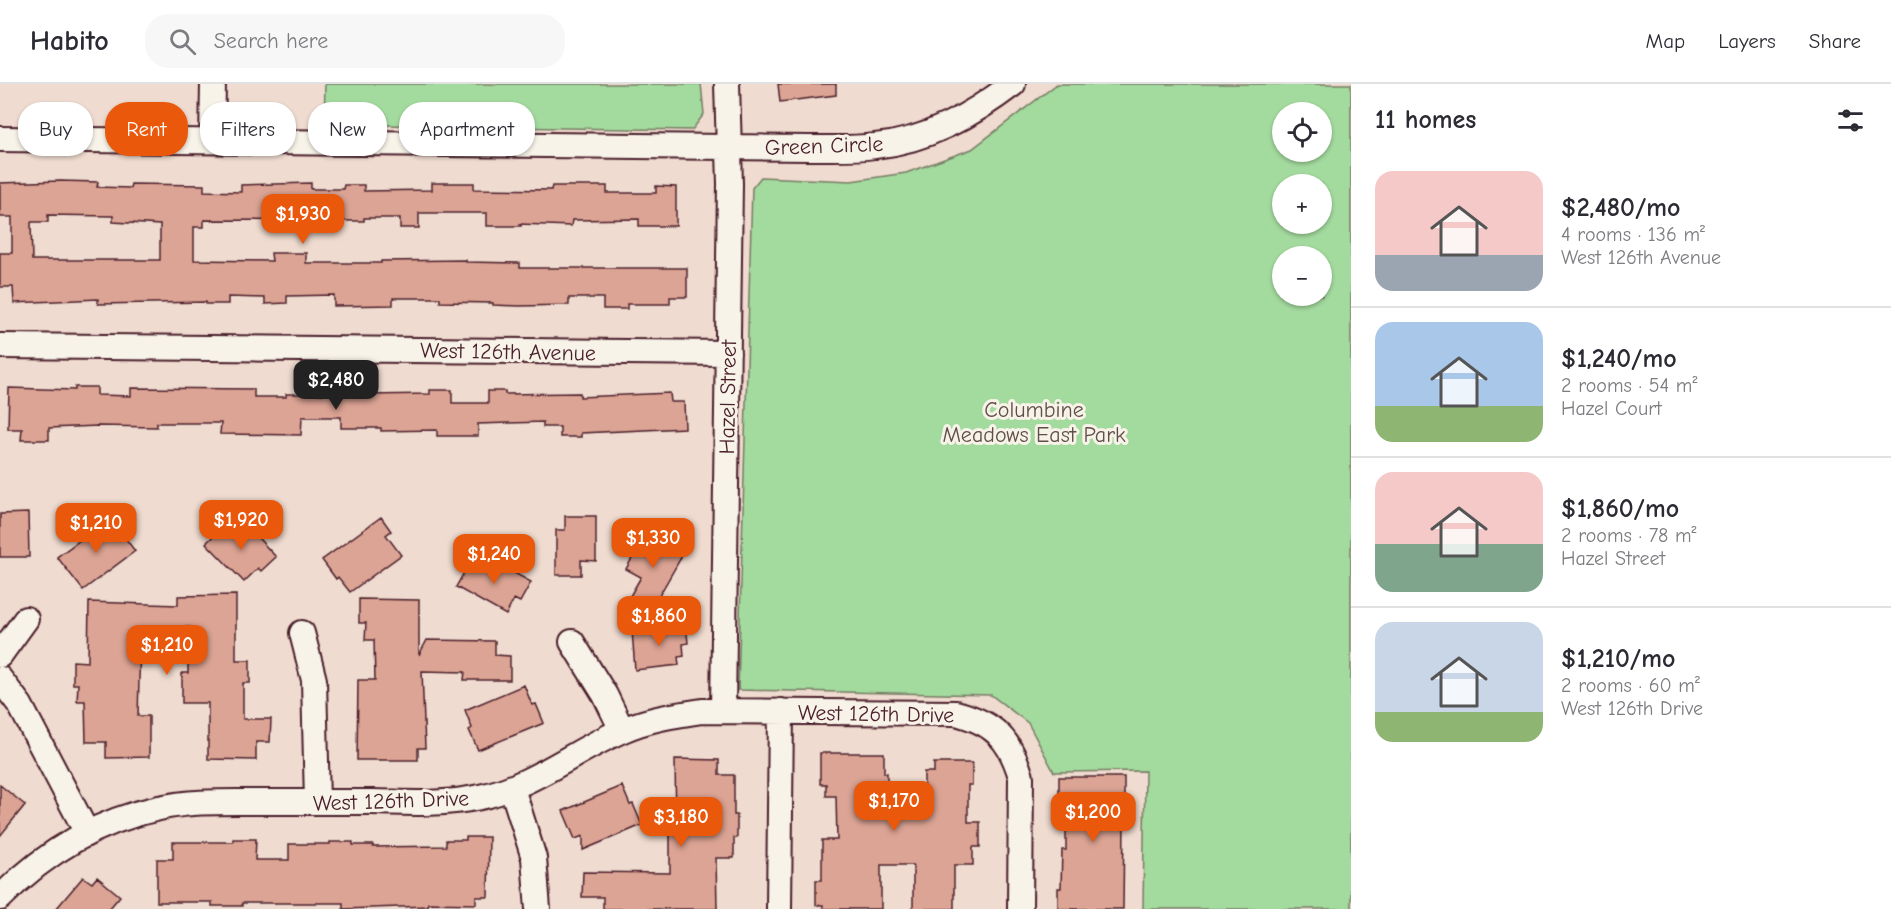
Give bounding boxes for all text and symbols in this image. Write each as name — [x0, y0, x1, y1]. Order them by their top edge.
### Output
search box — [145, 14, 565, 68]
text: Habito — [30, 25, 109, 57]
icon: search — [166, 25, 199, 58]
text: Search here — [214, 28, 328, 54]
text: Map — [1646, 29, 1685, 53]
text: Layers — [1718, 29, 1776, 53]
text: Share — [1809, 29, 1861, 53]
chip: Buy — [18, 102, 93, 156]
chip: Rent — [105, 102, 188, 156]
chip: Filters — [200, 102, 296, 156]
chip: New — [308, 102, 387, 156]
chip: Apartment — [399, 102, 535, 156]
map controls — [1272, 102, 1332, 306]
button: locate — [1272, 102, 1332, 162]
icon: filters — [1834, 104, 1867, 137]
text: 11 homes — [1375, 105, 1476, 135]
street label: Green Circle — [764, 131, 884, 161]
button: + — [1272, 174, 1332, 234]
text: $2,480/mo — [1561, 193, 1680, 223]
pin: $1,930 — [254, 194, 352, 245]
icon: home — [1423, 195, 1495, 267]
text: $1,930 — [275, 202, 331, 225]
text: 4 rooms · 136 m² — [1561, 223, 1705, 246]
button: − — [1272, 246, 1332, 306]
text: West 126th Avenue — [1561, 246, 1721, 269]
street label: West 126th Avenue — [420, 337, 596, 367]
street label: Hazel Street — [714, 339, 742, 455]
text: $1,240/mo — [1561, 344, 1677, 374]
icon: home — [1423, 346, 1495, 418]
pin: $2,480 — [287, 360, 385, 411]
text: $2,480 — [308, 368, 364, 391]
text: 2 rooms · 54 m² — [1561, 374, 1697, 397]
park label: Columbine Meadows East Park — [942, 397, 1126, 448]
text: Hazel Court — [1561, 397, 1662, 420]
text: $1,860/mo — [1561, 494, 1679, 524]
icon: home — [1423, 496, 1495, 568]
pin: $1,920 — [192, 500, 290, 551]
pin: $1,210 — [47, 503, 145, 554]
text: $1,920 — [213, 508, 269, 531]
text: $1,210 — [70, 511, 122, 534]
pin: $1,330 — [604, 518, 702, 569]
text: 2 rooms · 78 m² — [1561, 524, 1697, 547]
text: $1,330 — [626, 526, 680, 549]
pin: $1,240 — [445, 534, 543, 585]
text: $1,240 — [467, 542, 521, 565]
text: Hazel Street — [1561, 547, 1665, 570]
pin: $1,860 — [610, 596, 708, 647]
text: $1,860 — [631, 604, 687, 627]
pin: $1,210 — [118, 625, 216, 676]
text: $1,210 — [141, 633, 193, 656]
text: $1,210/mo — [1561, 644, 1675, 674]
icon: home — [1423, 646, 1495, 718]
text: 2 rooms · 60 m² — [1561, 674, 1700, 697]
text: West 126th Drive — [1561, 697, 1703, 720]
street label: West 126th Drive — [798, 700, 954, 728]
pin: $1,170 — [845, 781, 943, 832]
street label: West 126th Drive — [312, 785, 470, 817]
text: $1,170 — [868, 789, 920, 812]
pin: $1,200 — [1044, 792, 1142, 843]
pin: $3,180 — [632, 797, 730, 848]
text: $1,200 — [1065, 800, 1121, 823]
text: $3,180 — [653, 805, 709, 828]

